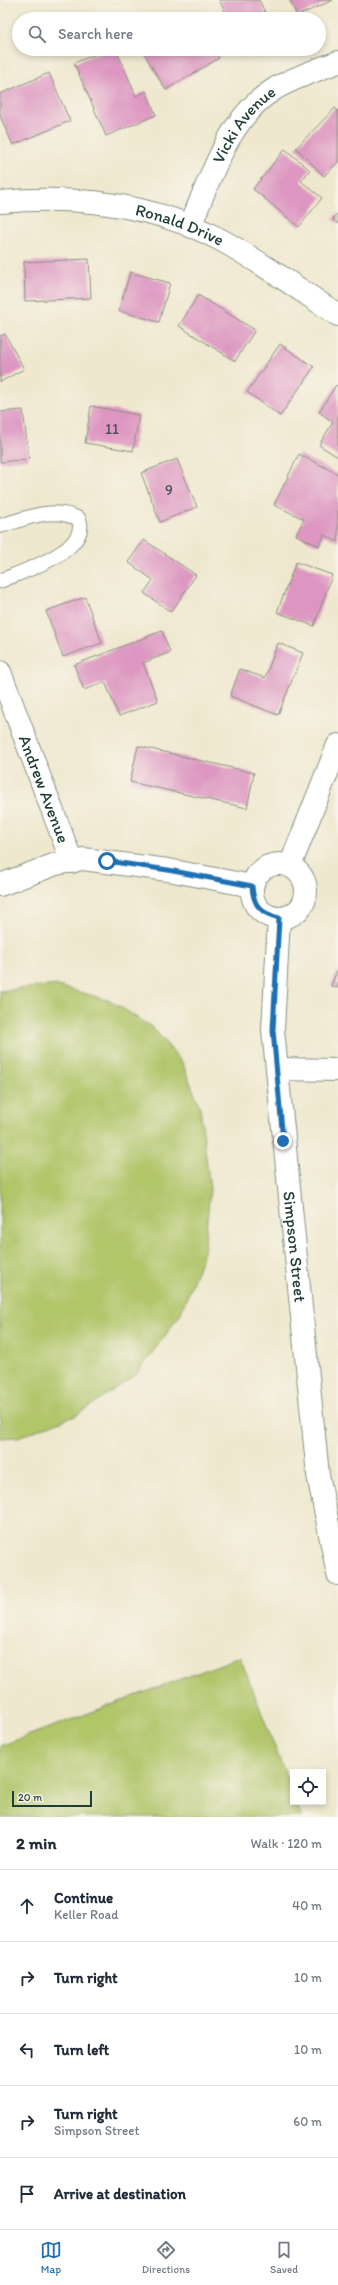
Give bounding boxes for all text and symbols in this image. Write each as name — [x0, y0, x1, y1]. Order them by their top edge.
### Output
search box — [12, 12, 326, 56]
icon: search — [26, 23, 48, 45]
text: Search here — [58, 25, 133, 43]
street label: Vicki Avenue — [208, 81, 279, 166]
street label: Ronald Drive — [133, 199, 228, 250]
house number: 11 — [105, 420, 119, 438]
house number: 9 — [165, 481, 173, 499]
street label: Andrew Avenue — [15, 732, 74, 846]
route start — [98, 852, 116, 870]
route end — [274, 1132, 292, 1150]
street label: Simpson Street — [279, 1190, 311, 1303]
map controls — [290, 1769, 326, 1805]
button: locate — [290, 1769, 326, 1805]
scale bar — [12, 1789, 92, 1808]
text: 20 m — [18, 1791, 42, 1804]
text: 2 min — [16, 1833, 56, 1853]
text: Walk · 120 m — [251, 1836, 322, 1851]
text: Continue — [54, 1889, 113, 1907]
icon: ahead — [16, 1895, 38, 1917]
text: 40 m — [292, 1898, 322, 1913]
text: Keller Road — [54, 1907, 118, 1922]
icon: right — [16, 1967, 38, 1989]
text: Turn right — [54, 1969, 118, 1987]
text: 10 m — [294, 1970, 322, 1985]
icon: left — [16, 2039, 38, 2061]
text: Turn left — [54, 2041, 109, 2059]
text: 10 m — [294, 2042, 322, 2057]
text: Turn right — [54, 2105, 118, 2123]
icon: right — [16, 2111, 38, 2133]
text: 60 m — [293, 2114, 322, 2129]
text: Simpson Street — [54, 2123, 139, 2138]
icon: arrive — [16, 2183, 38, 2205]
text: Arrive at destination — [54, 2185, 186, 2203]
tab: Map — [40, 2239, 62, 2276]
tab: Directions — [142, 2239, 190, 2276]
tab: Saved — [270, 2239, 298, 2276]

